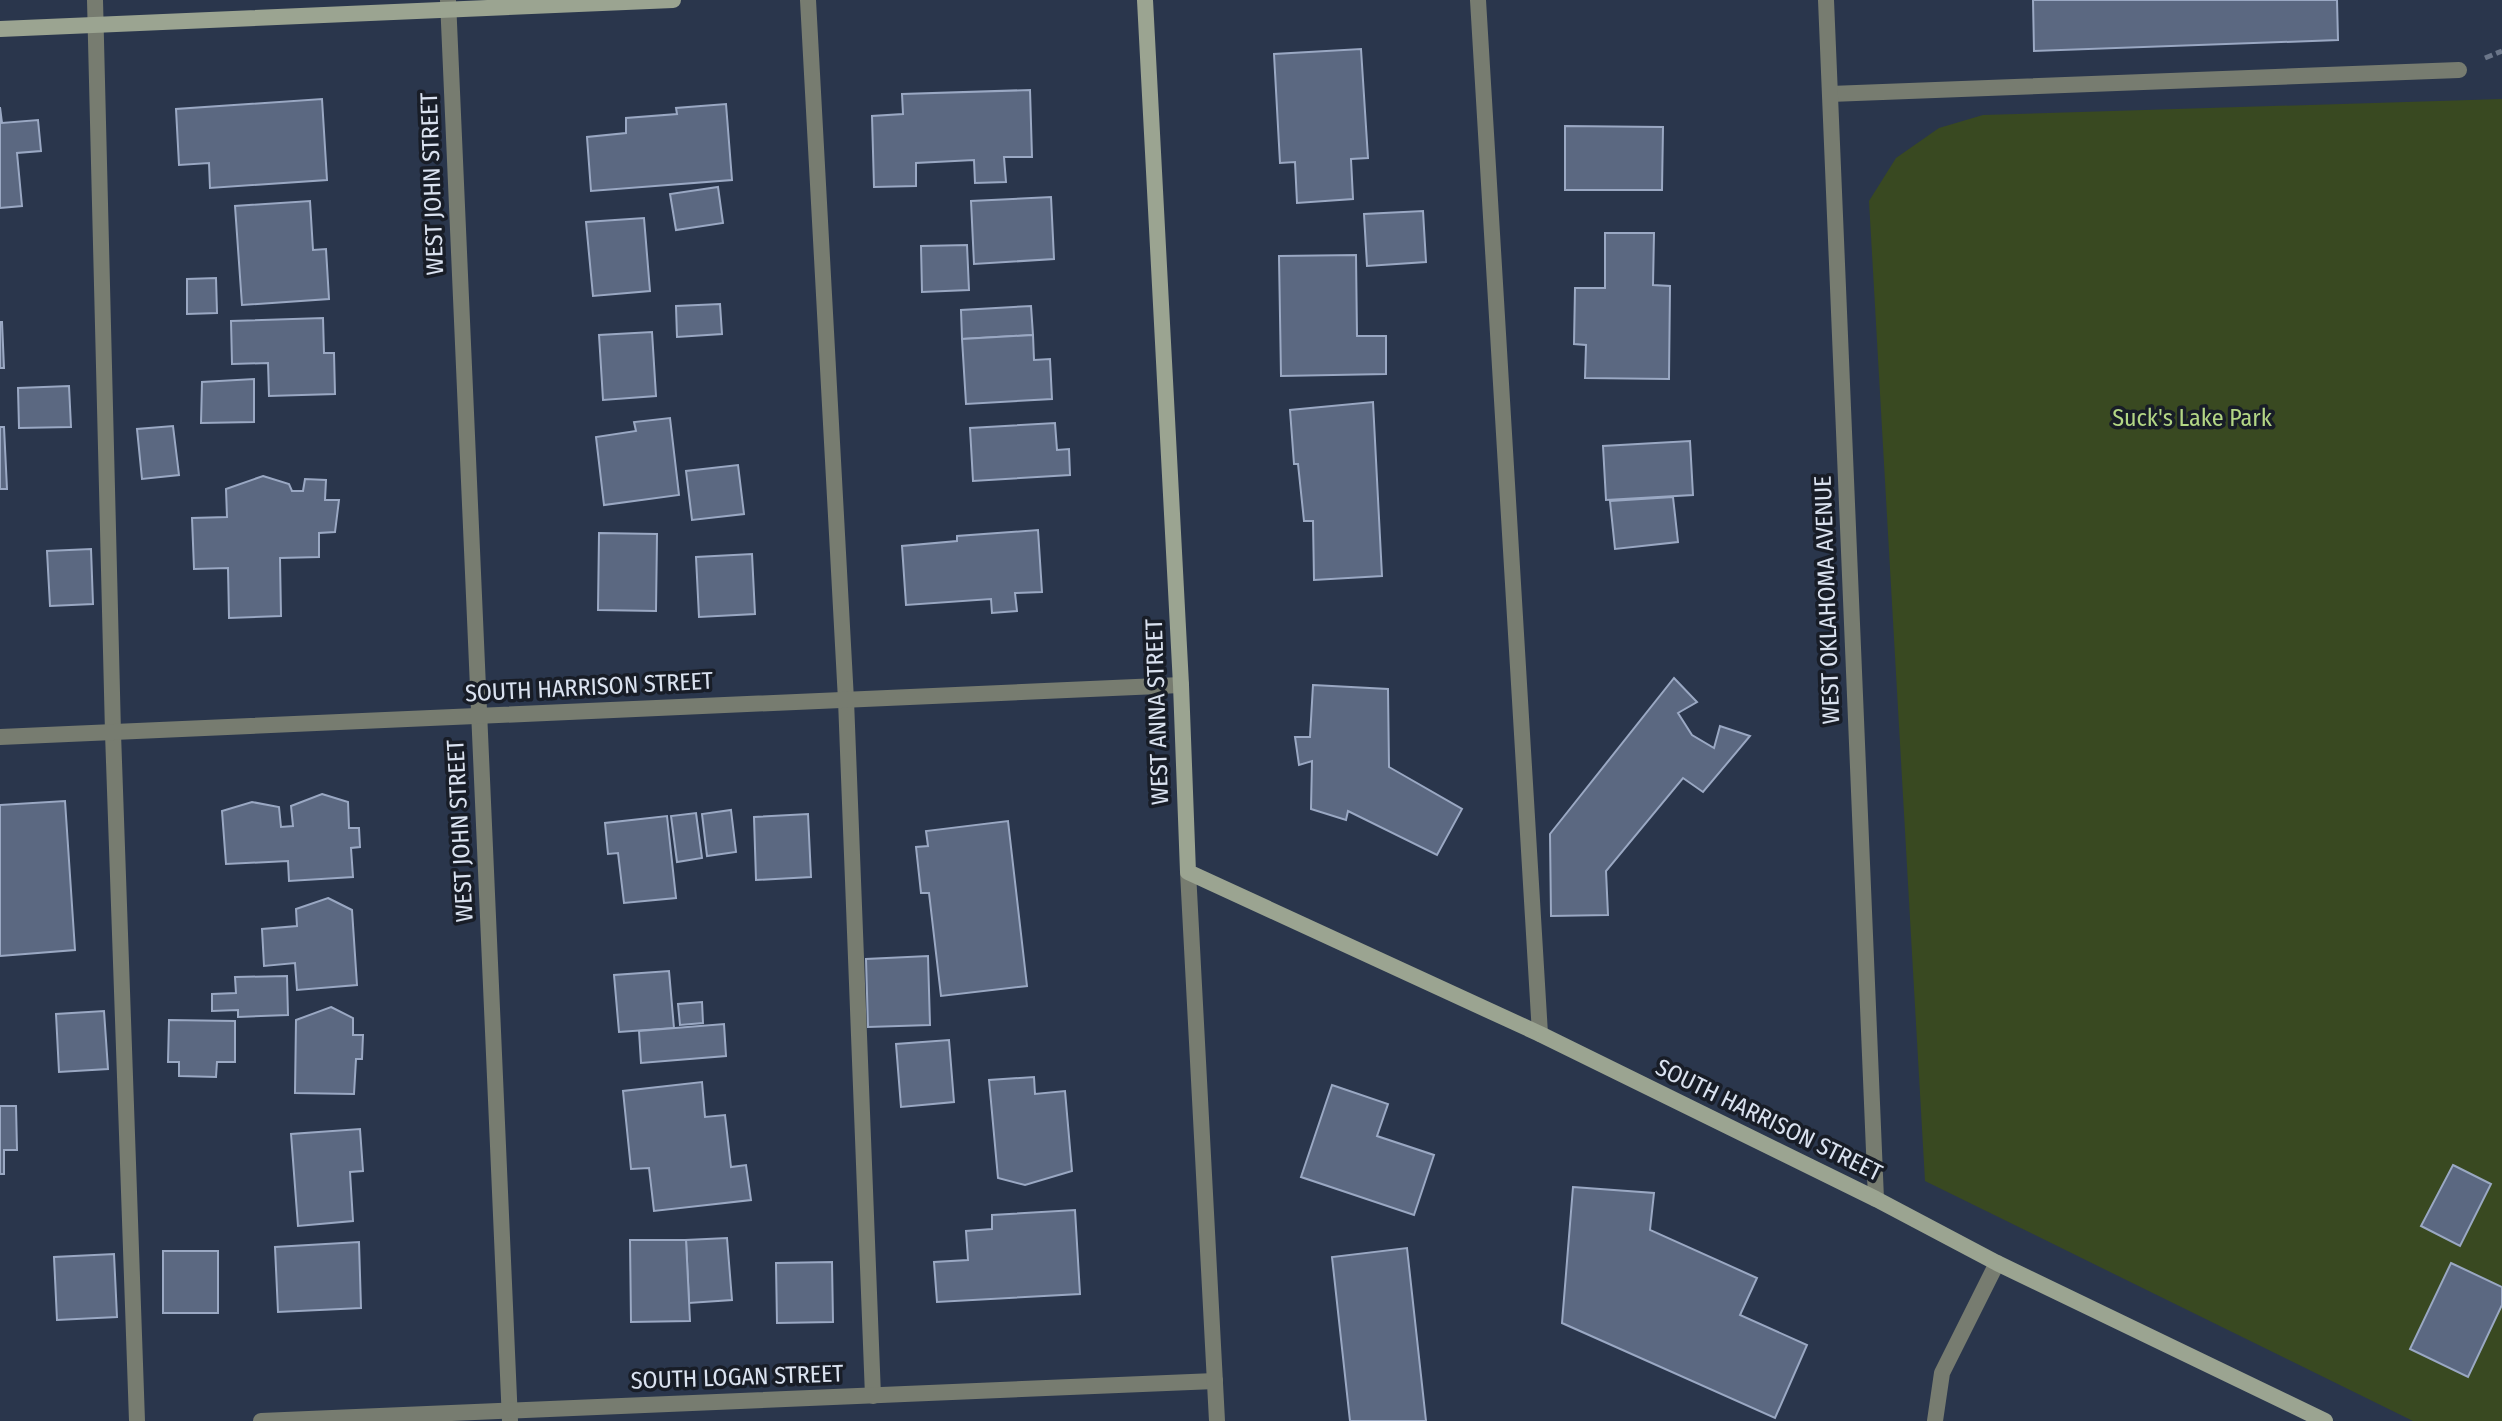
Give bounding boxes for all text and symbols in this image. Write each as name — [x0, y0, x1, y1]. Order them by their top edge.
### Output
street label: WEST JOHN STREET — [415, 92, 449, 276]
park label: Suck's Lake Park — [2112, 404, 2273, 432]
street label: WEST OKLAHOMA AVENUE — [1809, 475, 1845, 725]
street label: WEST ANNA STREET — [1140, 618, 1174, 806]
street label: SOUTH HARRISON STREET — [464, 667, 714, 707]
street label: WEST JOHN STREET — [441, 739, 479, 923]
street label: SOUTH HARRISON STREET — [1651, 1053, 1887, 1187]
street label: SOUTH LOGAN STREET — [630, 1359, 844, 1395]

